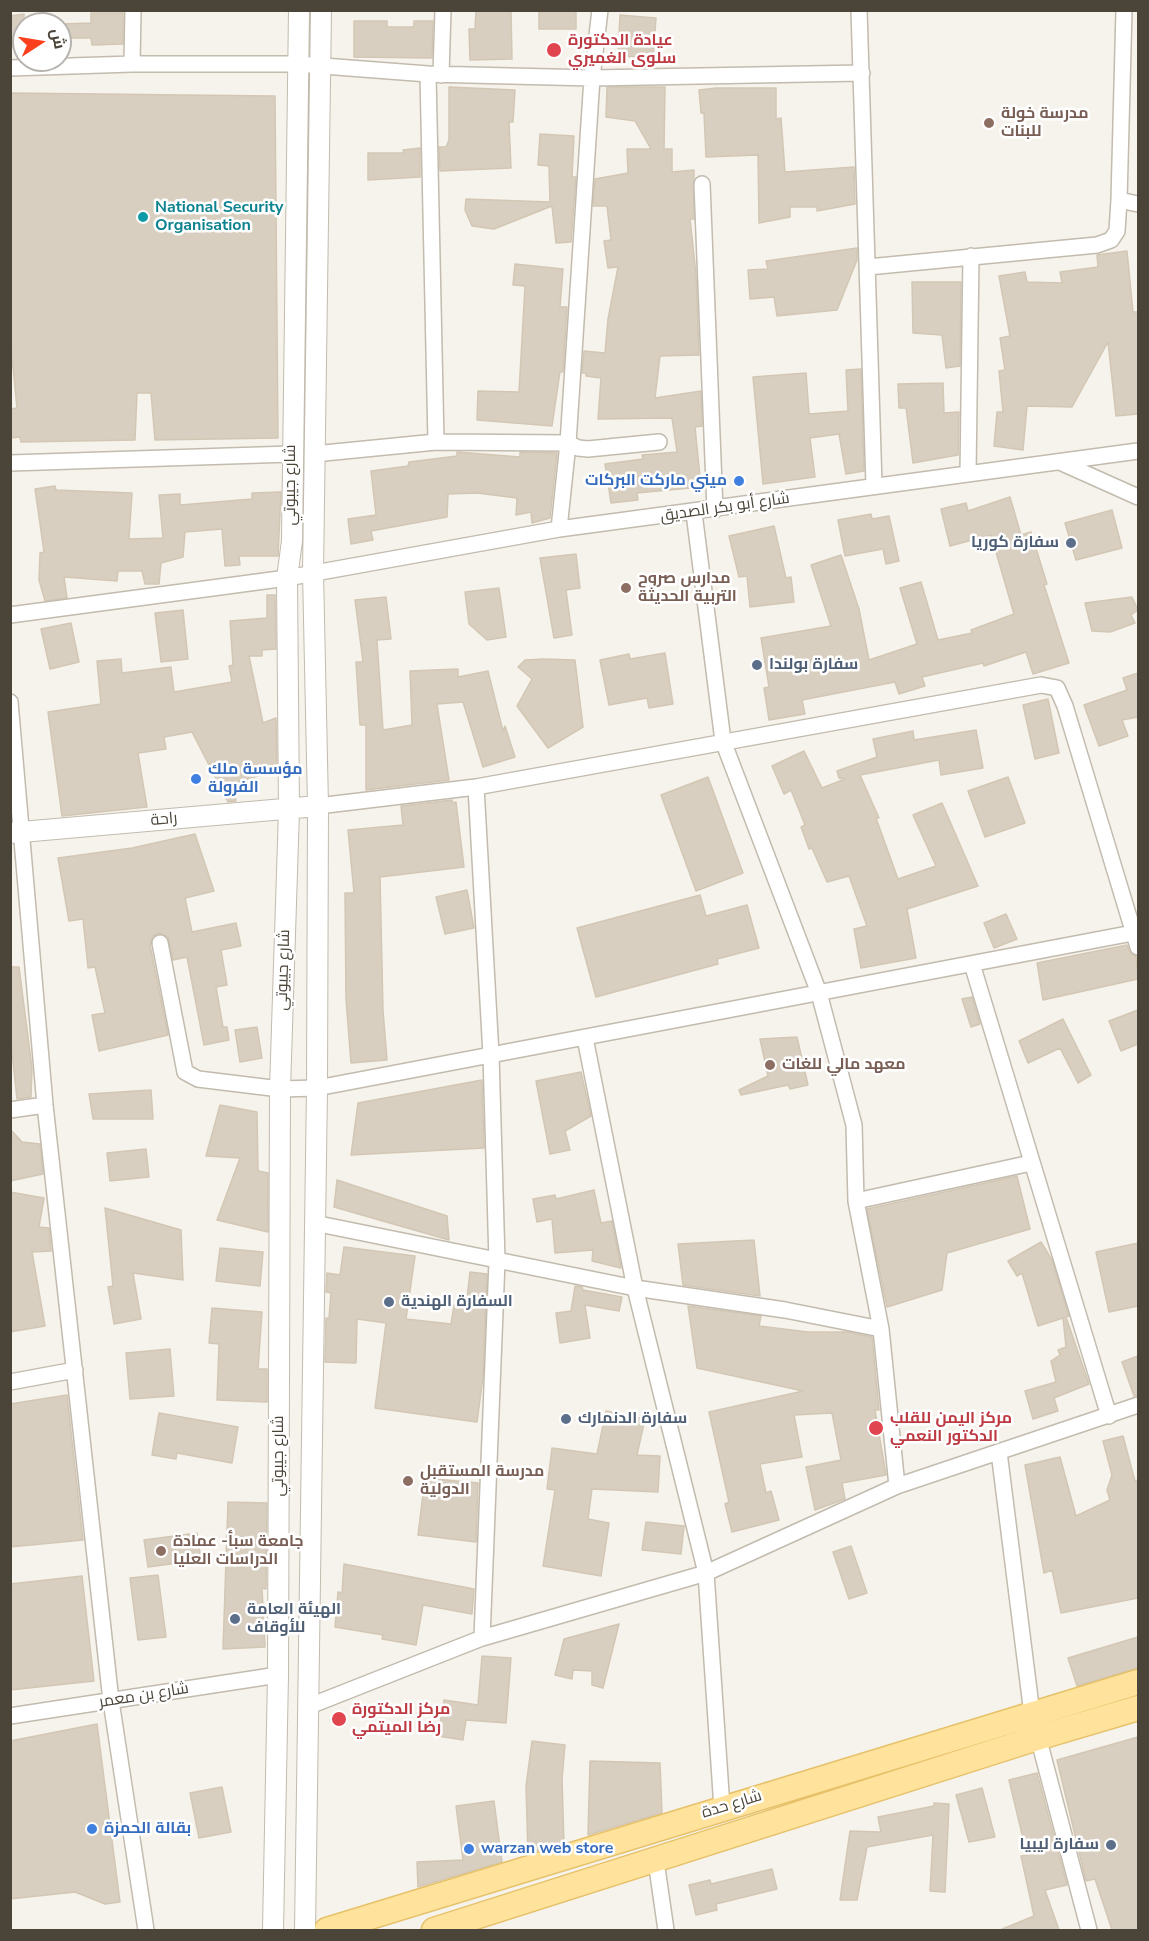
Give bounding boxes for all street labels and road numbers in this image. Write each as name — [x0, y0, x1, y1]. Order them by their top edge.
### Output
street label: شارع جيبوتي — [281, 444, 301, 526]
street label: شارع أبو بكر الصديق — [659, 489, 791, 527]
street label: راحة — [150, 809, 178, 831]
street label: شارع جيبوتي — [273, 929, 295, 1011]
street label: شارع جيبوتي — [269, 1415, 289, 1497]
street label: شارع بن معمر — [98, 1679, 190, 1713]
street label: شارع حدة — [700, 1787, 764, 1823]

